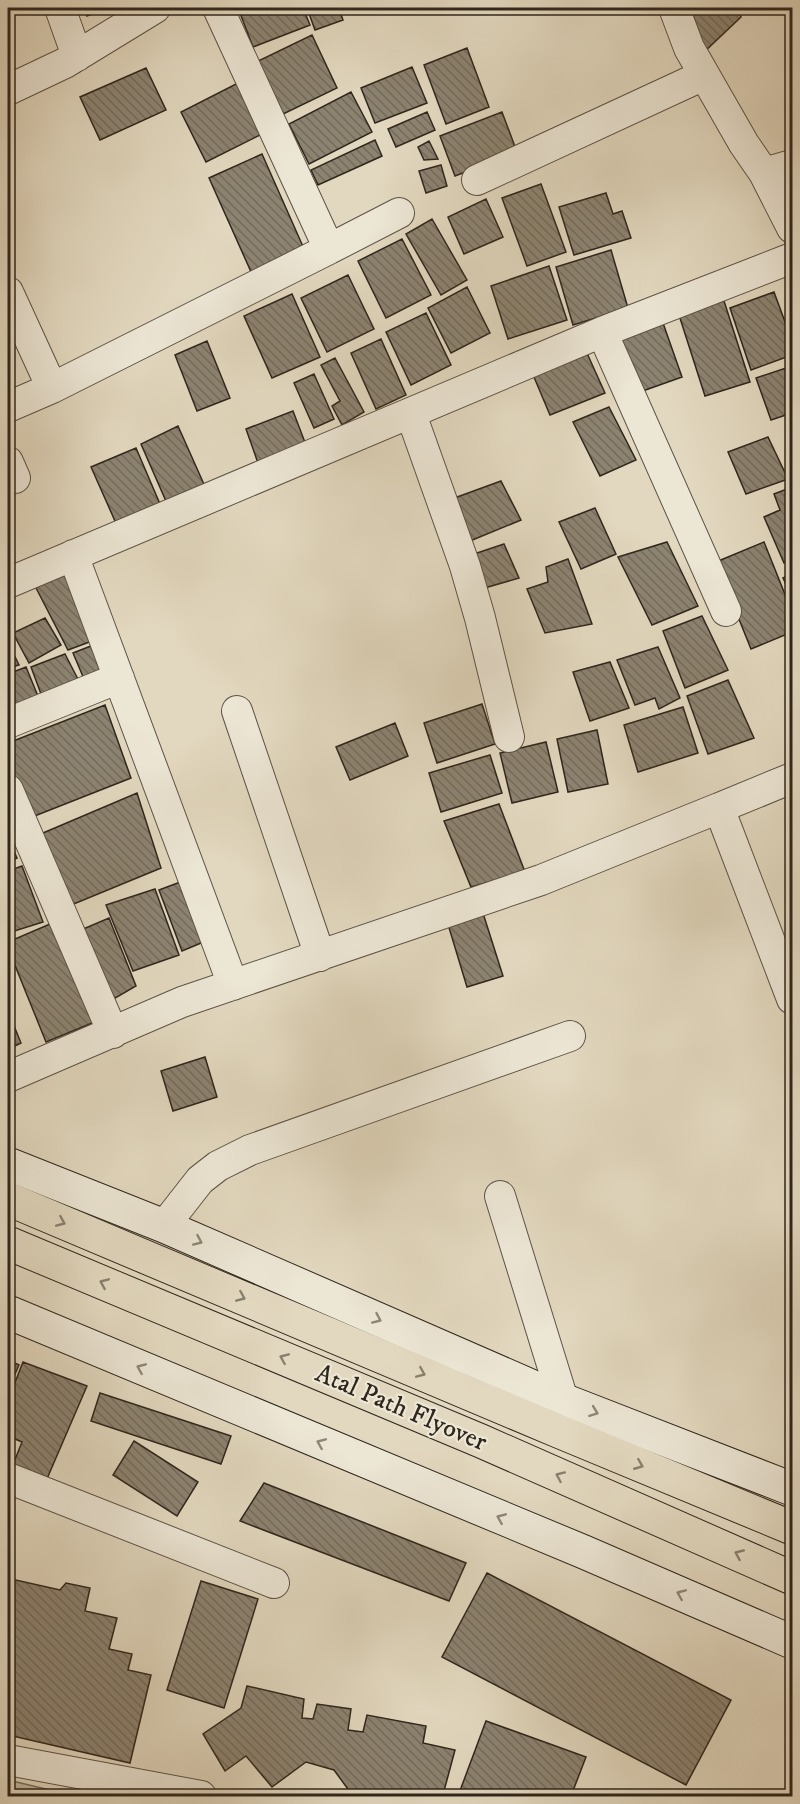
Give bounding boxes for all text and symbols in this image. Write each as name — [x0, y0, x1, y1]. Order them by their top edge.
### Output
one-way arrow — [55, 1215, 66, 1227]
one-way arrow — [192, 1234, 203, 1246]
one-way arrow — [100, 1278, 111, 1290]
one-way arrow — [235, 1290, 246, 1302]
one-way arrow — [370, 1312, 381, 1324]
one-way arrow — [280, 1353, 291, 1365]
street label: Atal Path Flyover — [310, 1357, 492, 1459]
one-way arrow — [137, 1363, 148, 1375]
one-way arrow — [414, 1366, 425, 1378]
one-way arrow — [589, 1405, 599, 1418]
one-way arrow — [317, 1438, 328, 1450]
one-way arrow — [633, 1458, 644, 1470]
one-way arrow — [556, 1471, 567, 1483]
one-way arrow — [497, 1513, 508, 1525]
one-way arrow — [734, 1549, 745, 1561]
one-way arrow — [676, 1589, 687, 1601]

